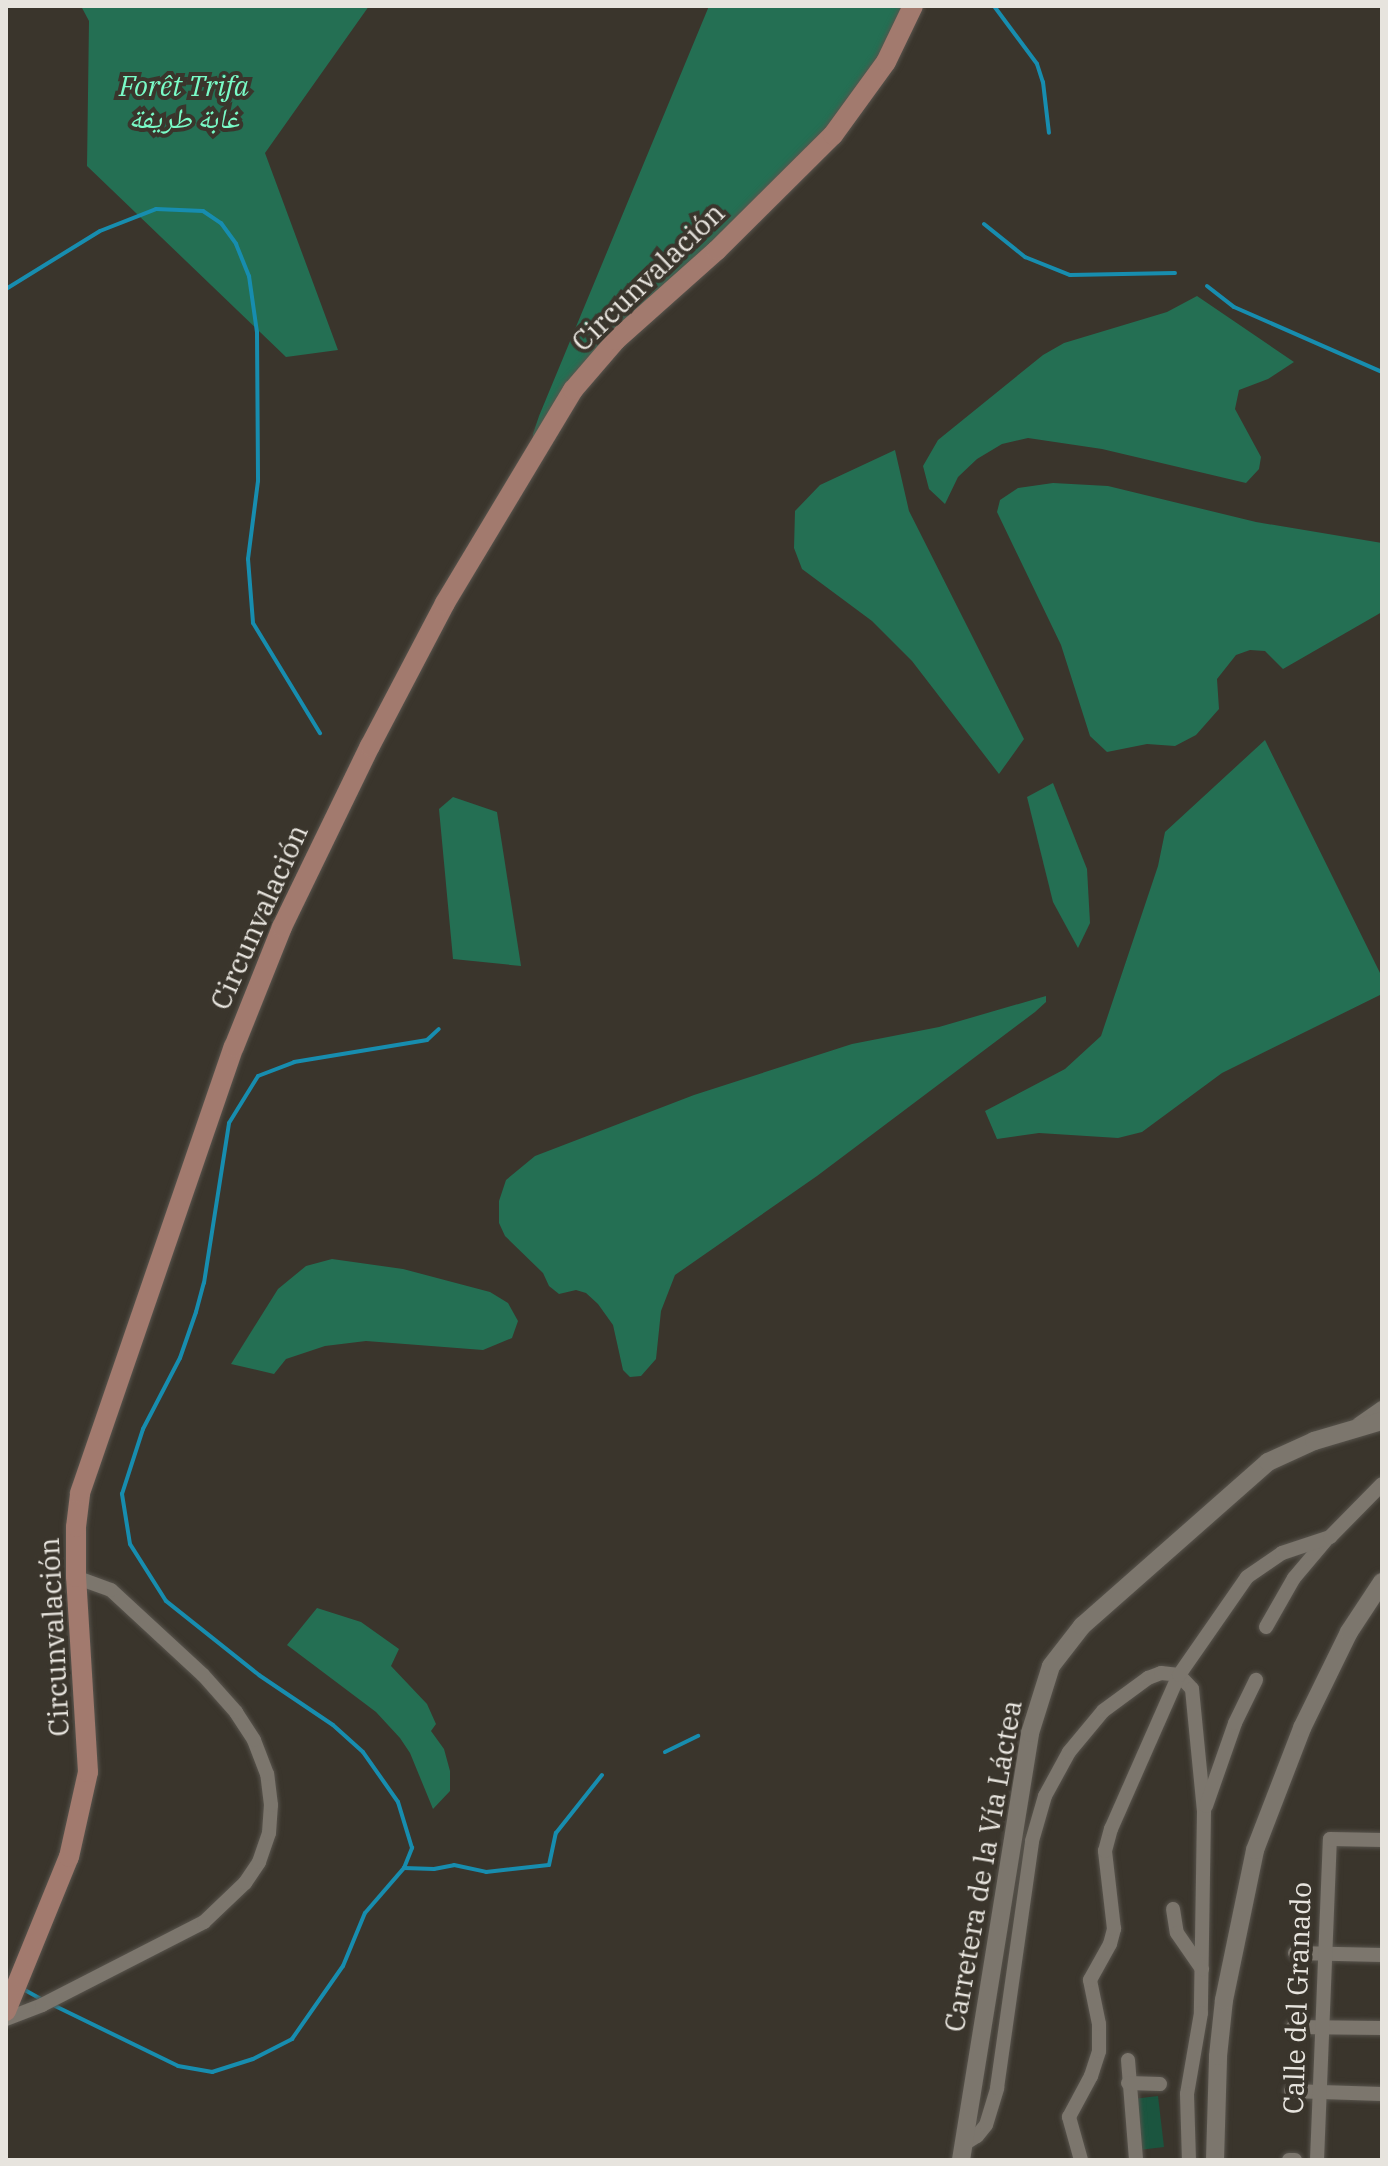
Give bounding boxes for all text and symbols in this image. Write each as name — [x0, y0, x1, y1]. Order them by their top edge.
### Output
park label: Forêt Trifa غابة طريفة — [119, 69, 249, 135]
street label: Circunvalación — [565, 196, 731, 358]
street label: Circunvalación — [203, 819, 315, 1015]
street label: Circunvalación — [32, 1537, 76, 1737]
street label: Carretera de la Vía Láctea — [937, 1698, 1029, 2034]
street label: Calle del Granado — [1276, 1881, 1318, 2115]

